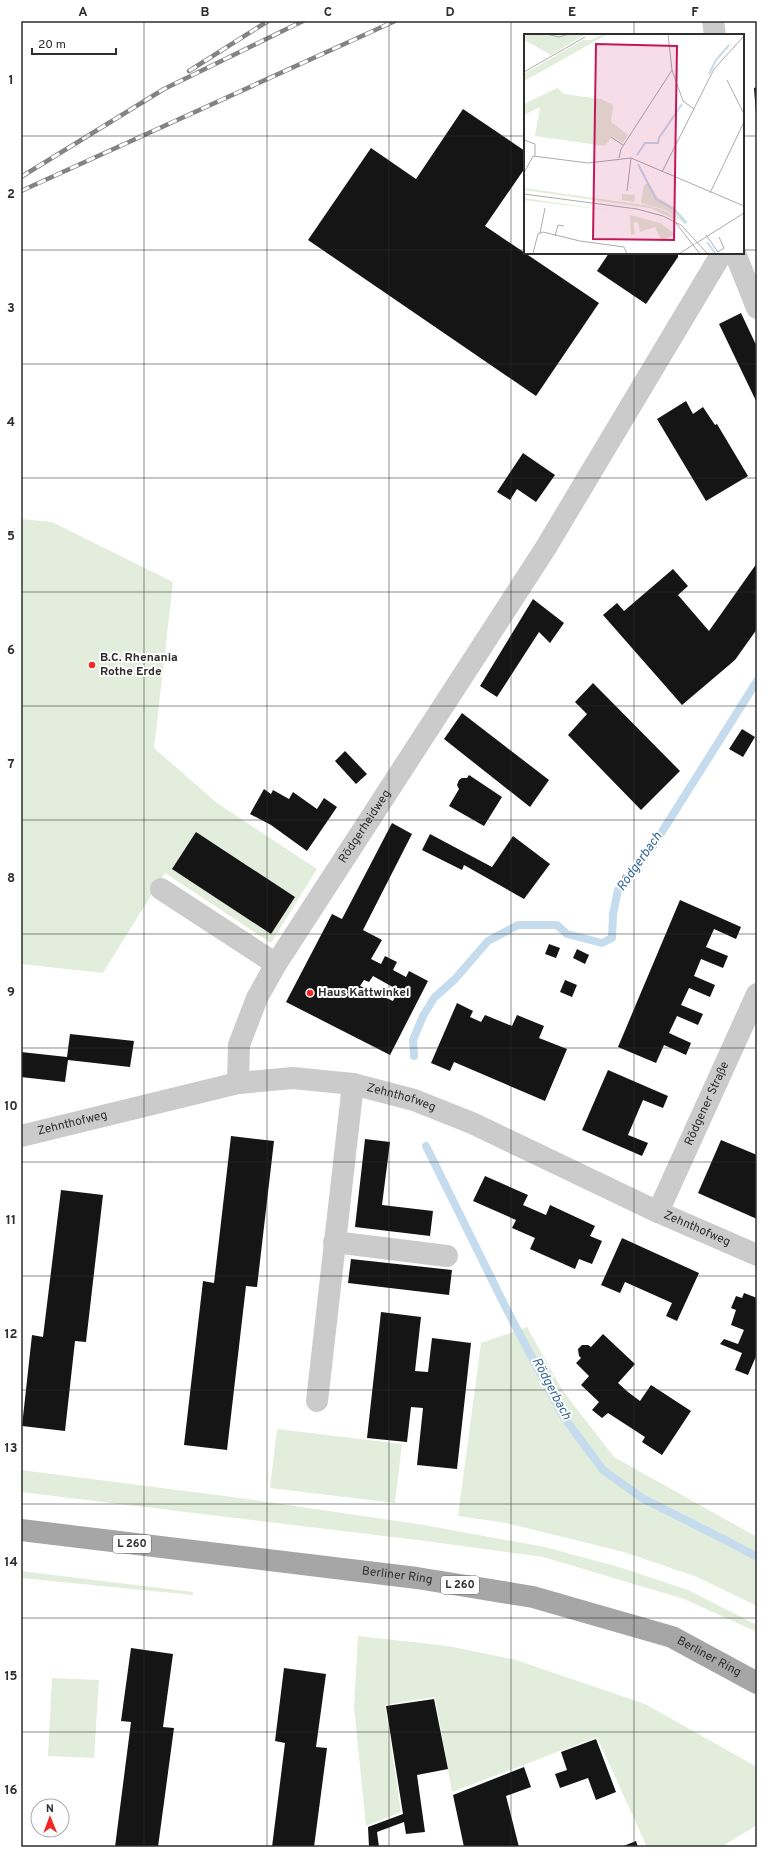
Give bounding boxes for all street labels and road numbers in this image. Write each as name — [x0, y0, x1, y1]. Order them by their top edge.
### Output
street label: Rödgerheidweg — [335, 787, 395, 866]
street label: Rödgener Straße — [681, 1059, 733, 1148]
street label: Zehnthofweg — [365, 1080, 438, 1116]
street label: Zehnthofweg — [36, 1107, 109, 1140]
street label: Zehnthofweg — [661, 1207, 733, 1250]
road number: L 260 — [113, 1535, 151, 1553]
street label: Berliner Ring — [361, 1563, 434, 1588]
road number: L 260 — [441, 1576, 479, 1594]
street label: Berliner Ring — [674, 1633, 744, 1681]

